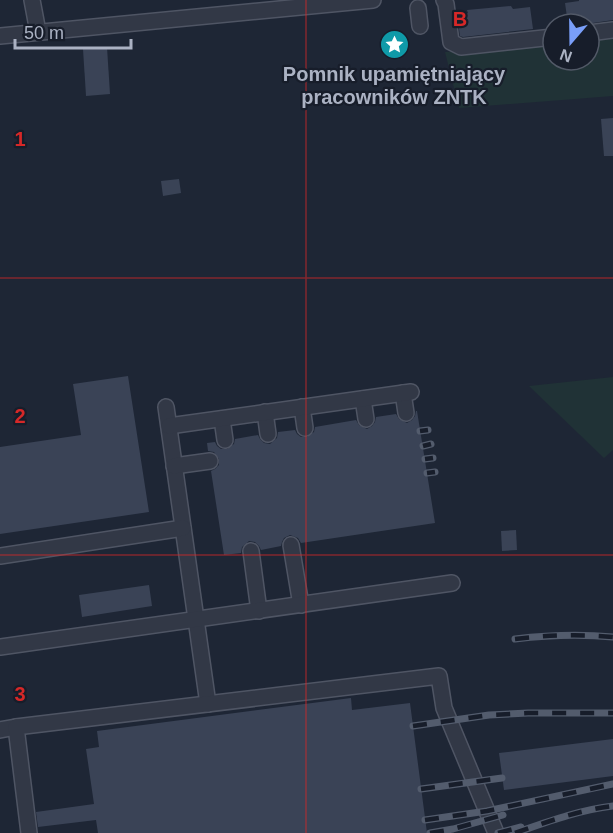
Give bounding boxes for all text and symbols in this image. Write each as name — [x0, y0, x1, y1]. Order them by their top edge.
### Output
text: B — [453, 8, 467, 30]
scale bar — [15, 12, 130, 50]
north arrow — [541, 12, 601, 72]
text: 50 m — [24, 23, 64, 43]
place icon: Pomnik upamiętniający pracowników ZNTK — [378, 28, 410, 60]
text: N — [558, 46, 574, 66]
place label: Pomnik upamiętniający pracowników ZNTK — [283, 63, 506, 108]
text: 1 — [14, 128, 26, 150]
text: 2 — [14, 405, 26, 427]
text: 3 — [14, 683, 26, 705]

